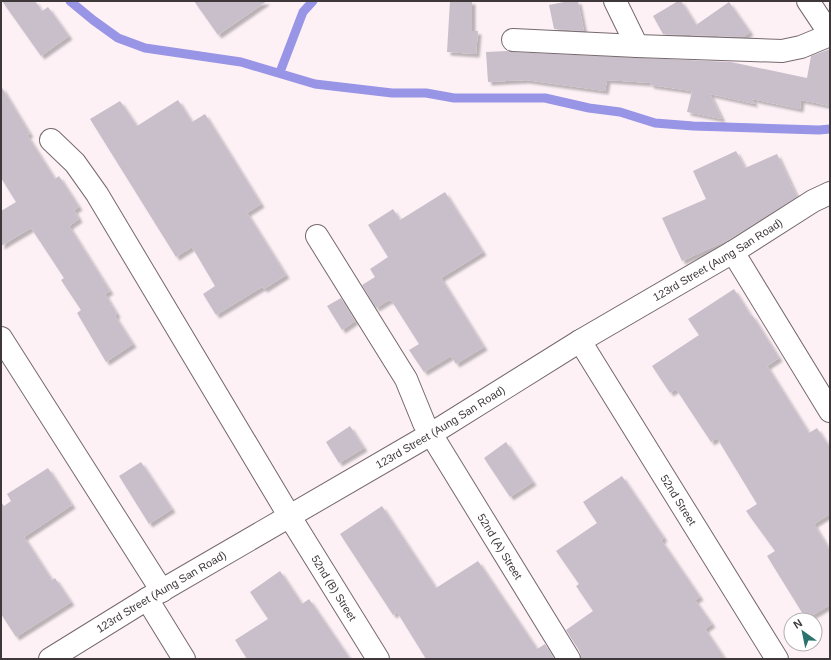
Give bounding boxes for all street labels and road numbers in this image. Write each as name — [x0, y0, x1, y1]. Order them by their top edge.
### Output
street label: 123rd Street (Aung San Road) — [651, 216, 784, 303]
street label: 123rd Street (Aung San Road) — [374, 383, 507, 471]
street label: 52nd Street — [658, 473, 699, 527]
street label: 52nd (A) Street — [475, 512, 525, 581]
street label: 123rd Street (Aung San Road) — [94, 548, 228, 635]
street label: 52nd (B) Street — [309, 553, 359, 623]

